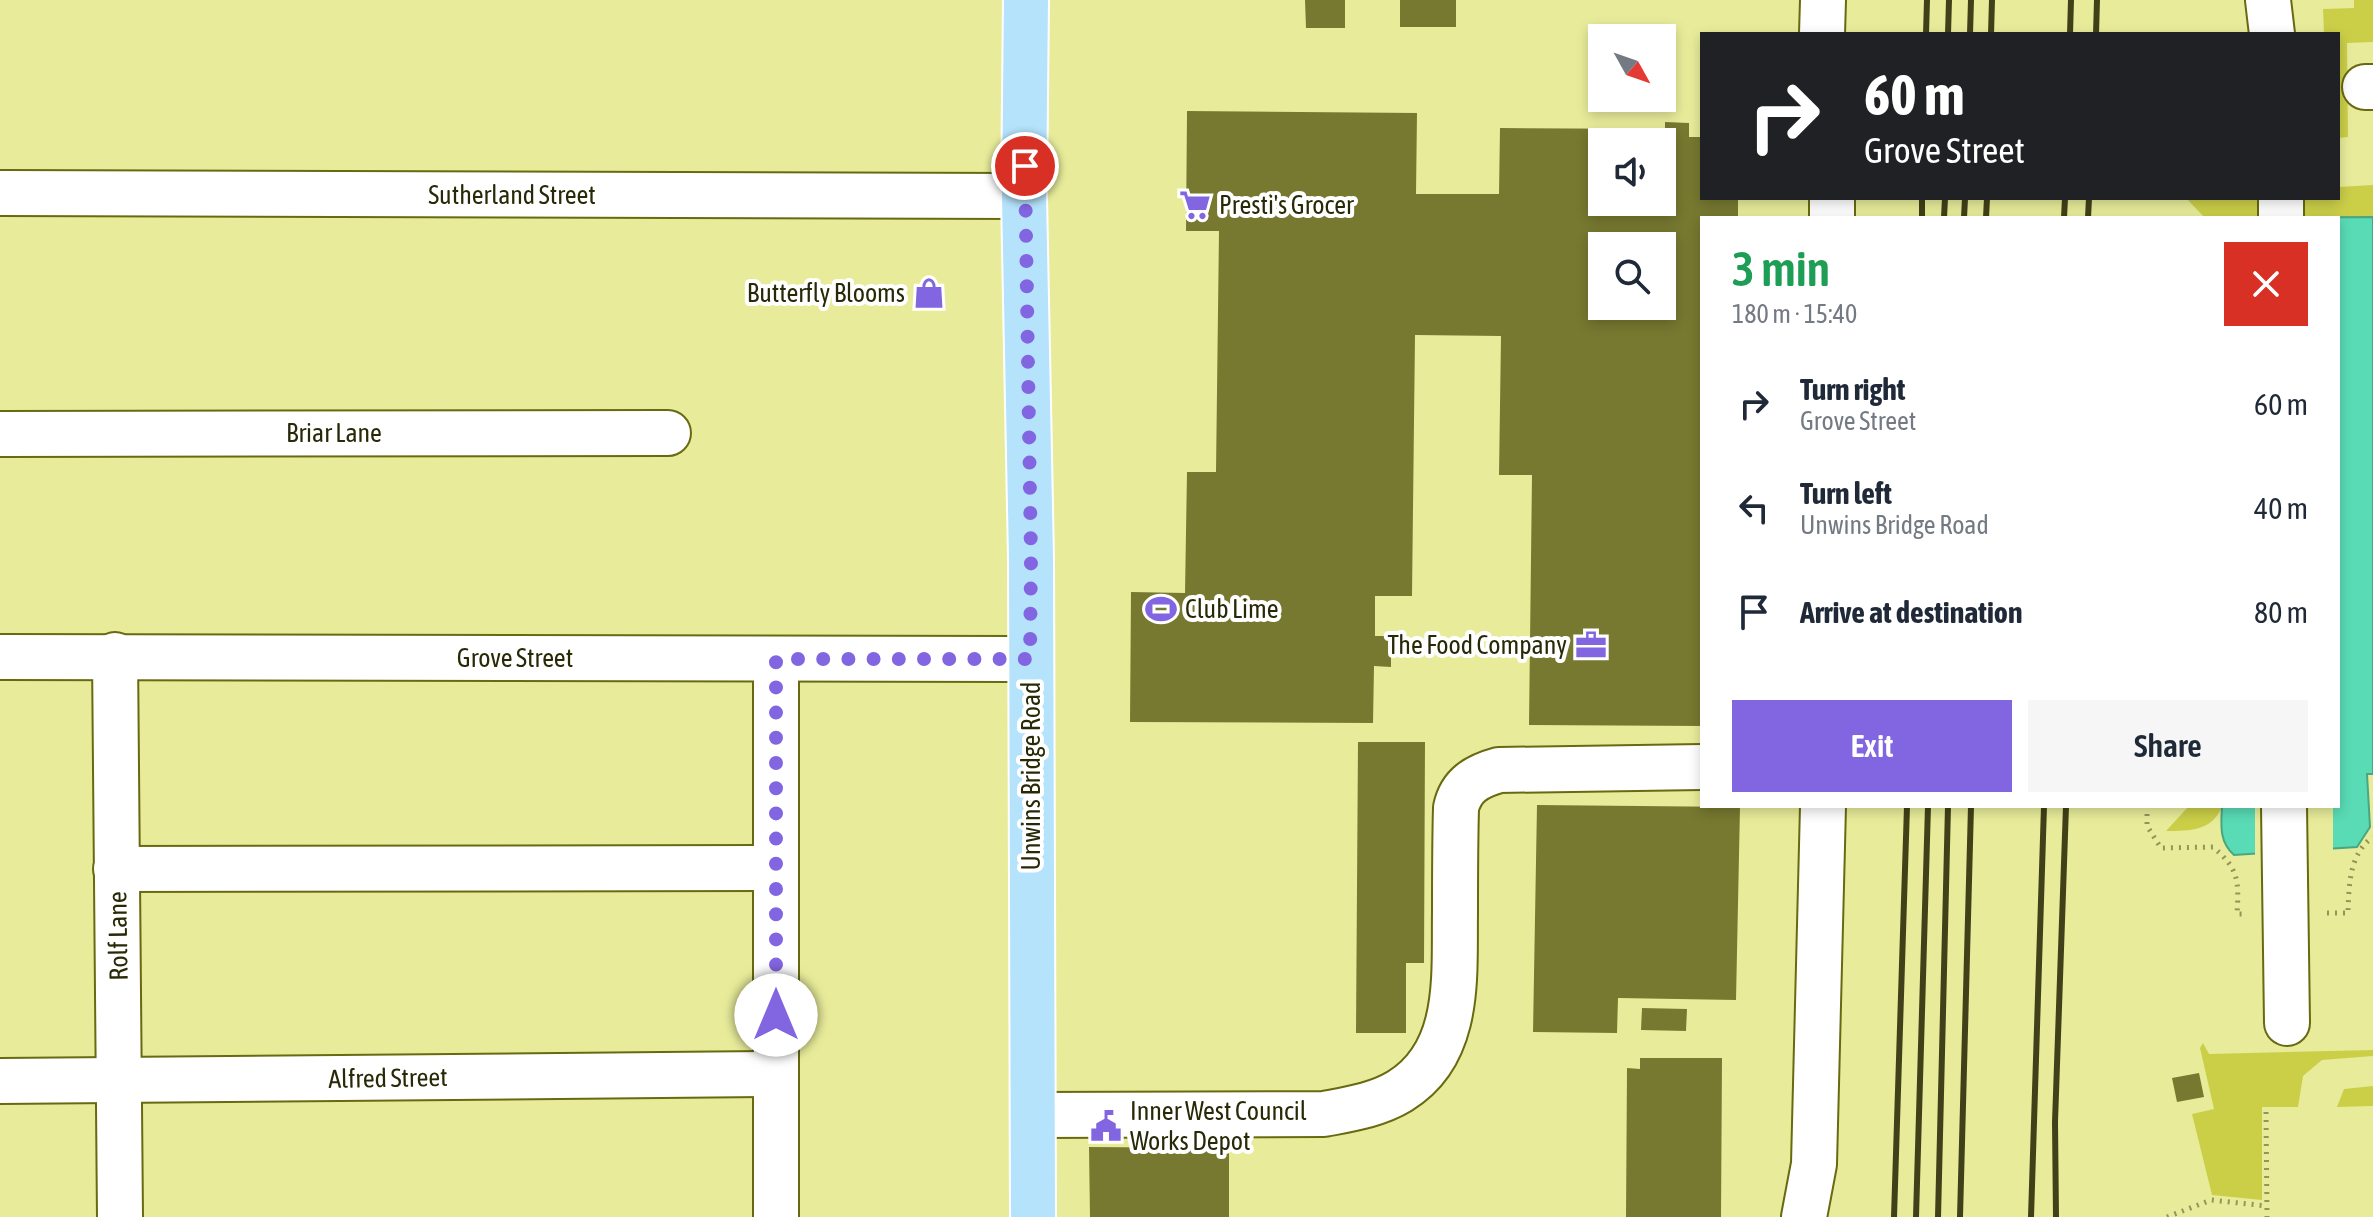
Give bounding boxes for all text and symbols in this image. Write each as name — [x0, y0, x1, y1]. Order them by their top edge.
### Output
north arrow — [1588, 24, 1676, 112]
map controls — [1588, 24, 1676, 320]
text: 60 m — [1864, 63, 1965, 127]
icon: right — [1732, 64, 1836, 168]
button: sound — [1588, 128, 1676, 216]
text: Grove Street — [1864, 129, 2025, 171]
pin — [991, 132, 1059, 200]
icon: arrive — [1003, 144, 1047, 188]
street label: Sutherland Street — [428, 180, 596, 210]
supermarket icon: Presti's Grocer — [1178, 188, 1212, 222]
place label: Presti's Grocer — [1219, 190, 1354, 220]
button: search — [1588, 232, 1676, 320]
text: 3 min — [1732, 241, 1830, 296]
button: close — [2224, 242, 2308, 326]
shop icon: Butterfly Blooms — [912, 276, 946, 310]
place label: Butterfly Blooms — [747, 278, 905, 308]
text: 180 m · 15:40 — [1732, 299, 1857, 329]
text: Turn right — [1800, 372, 1906, 406]
icon: right — [1732, 382, 1776, 426]
text: 60 m — [2254, 387, 2308, 421]
text: Grove Street — [1800, 406, 1916, 436]
street label: Briar Lane — [286, 418, 382, 448]
text: Turn left — [1800, 476, 1892, 510]
icon: left — [1732, 486, 1776, 530]
text: 40 m — [2254, 491, 2308, 525]
text: Unwins Bridge Road — [1800, 510, 1989, 540]
icon: arrive — [1732, 590, 1776, 634]
sports icon: Club Lime — [1144, 592, 1178, 626]
place label: Club Lime — [1185, 594, 1279, 624]
text: Arrive at destination — [1800, 595, 2022, 629]
text: 80 m — [2254, 595, 2308, 629]
office icon: The Food Company — [1574, 628, 1608, 662]
place label: The Food Company — [1387, 630, 1567, 660]
street label: Grove Street — [457, 643, 573, 673]
street label: Unwins Bridge Road — [1016, 682, 1046, 870]
button: Exit — [1732, 700, 2012, 792]
button: Share — [2028, 700, 2308, 792]
street label: Rolf Lane — [102, 891, 134, 981]
position arrow — [734, 973, 818, 1057]
street label: Alfred Street — [328, 1062, 448, 1094]
place label: Inner West Council Works Depot — [1130, 1096, 1307, 1156]
public building icon: Inner West Council Works Depot — [1089, 1109, 1123, 1143]

